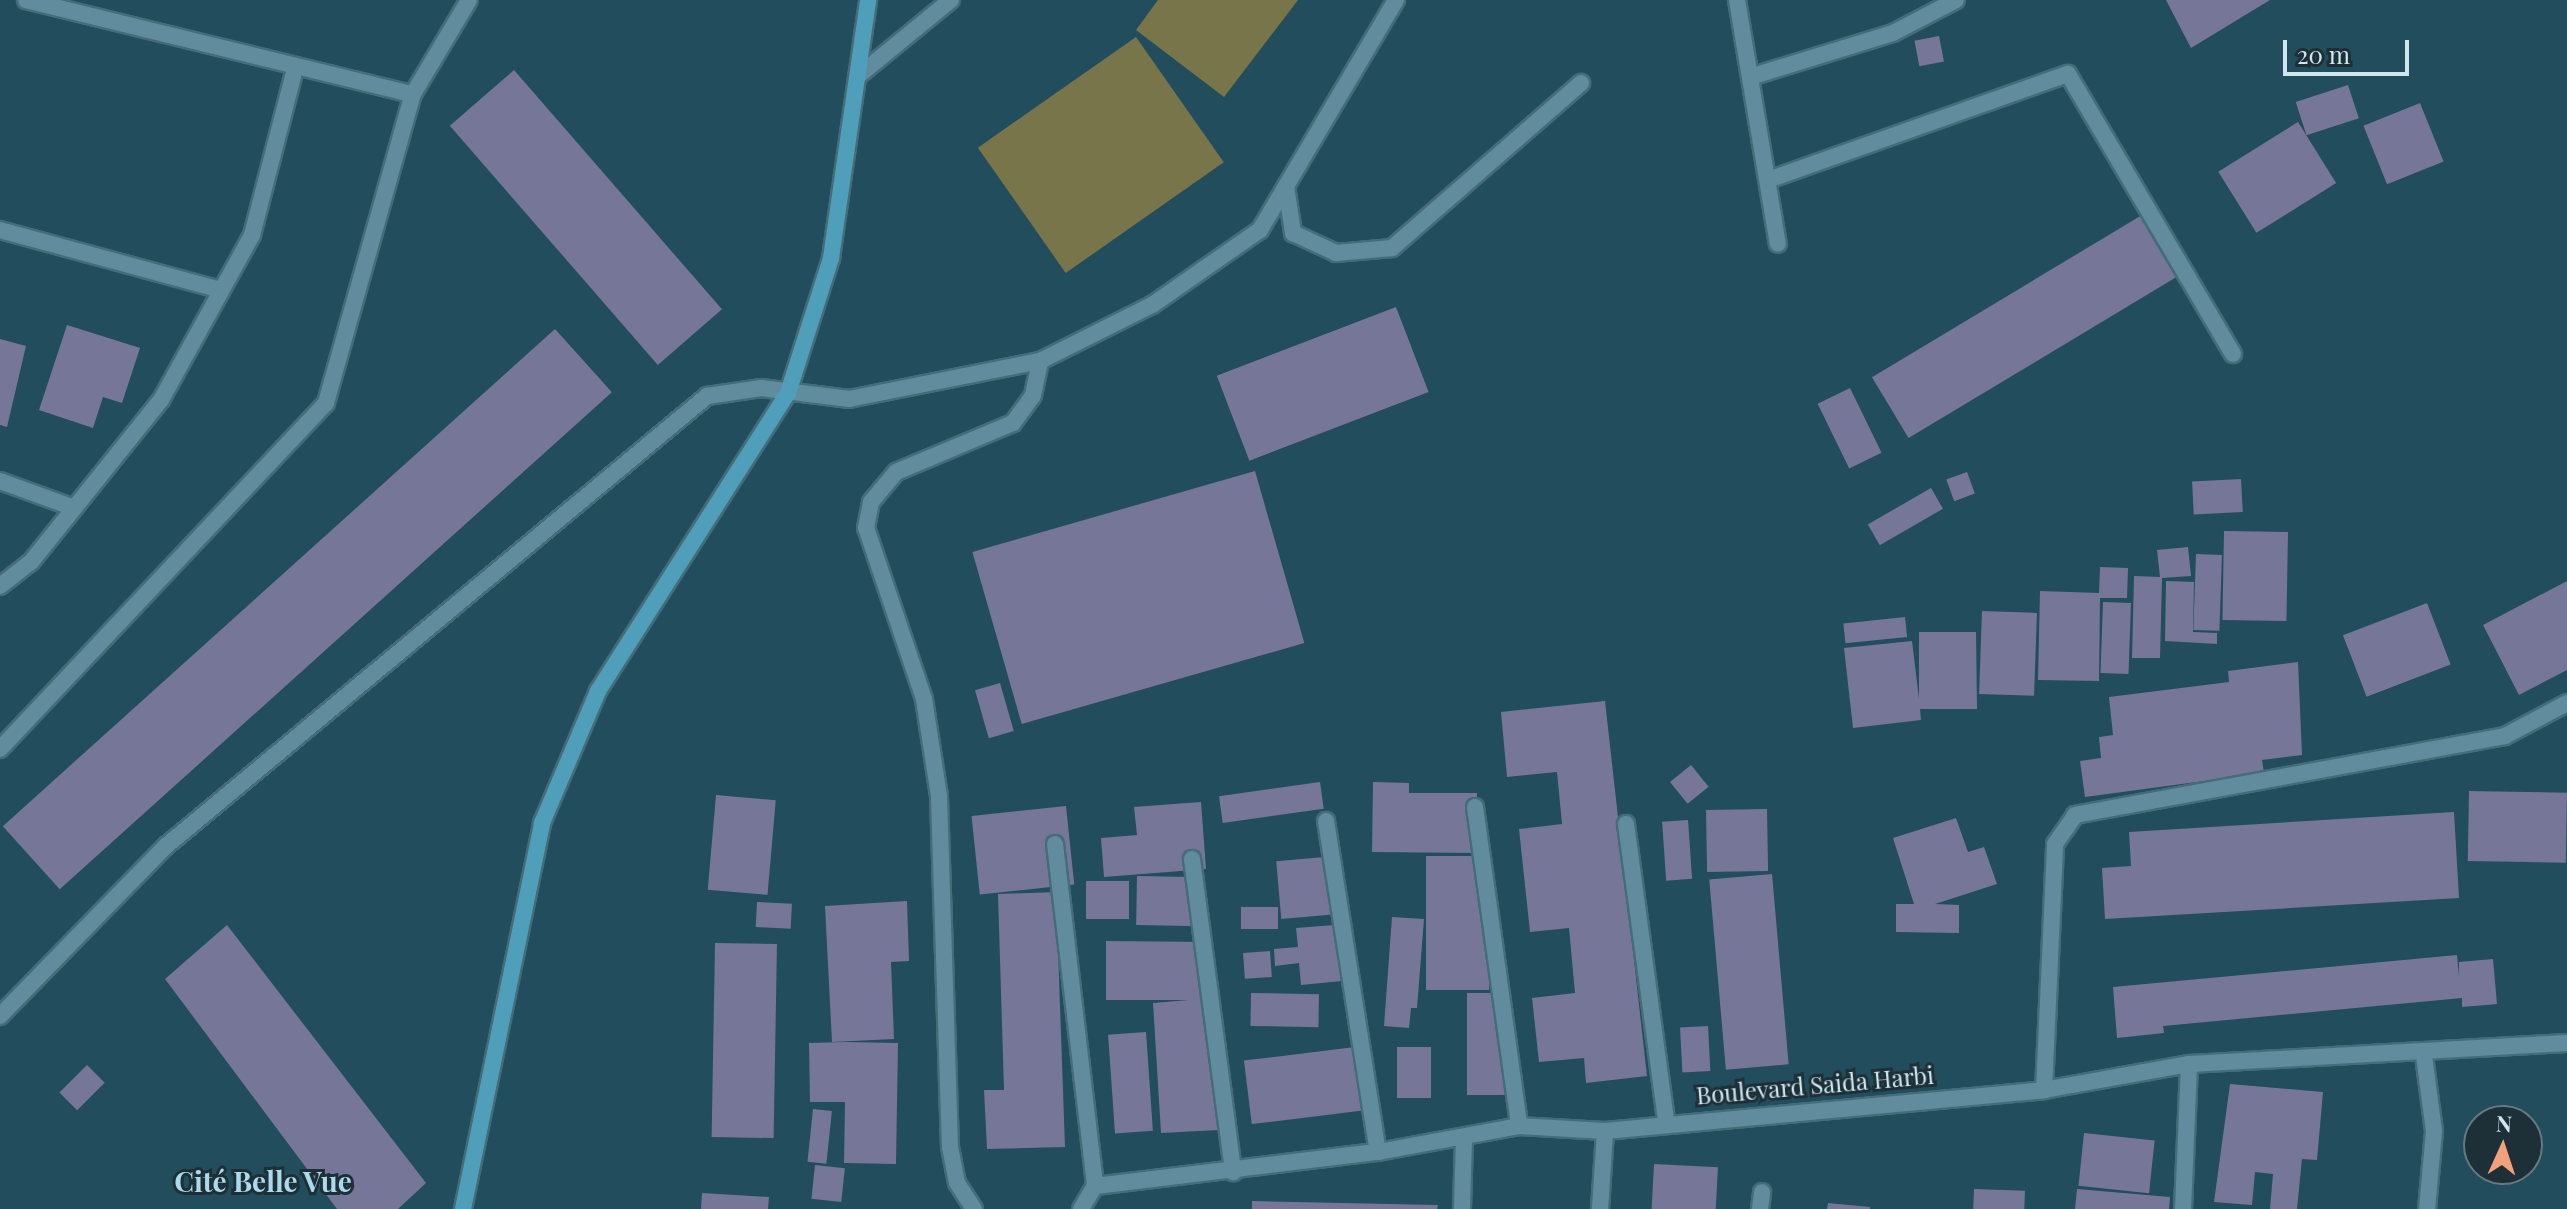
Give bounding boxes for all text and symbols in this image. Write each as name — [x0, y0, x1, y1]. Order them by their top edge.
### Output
scale bar — [2287, 24, 2413, 74]
text: 20 m — [2297, 38, 2350, 70]
street label: Boulevard Saida Harbi — [1695, 1060, 1935, 1110]
north arrow — [2463, 1105, 2543, 1185]
text: N — [2495, 1108, 2513, 1138]
district label: Cité Belle Vue — [174, 1164, 352, 1198]

